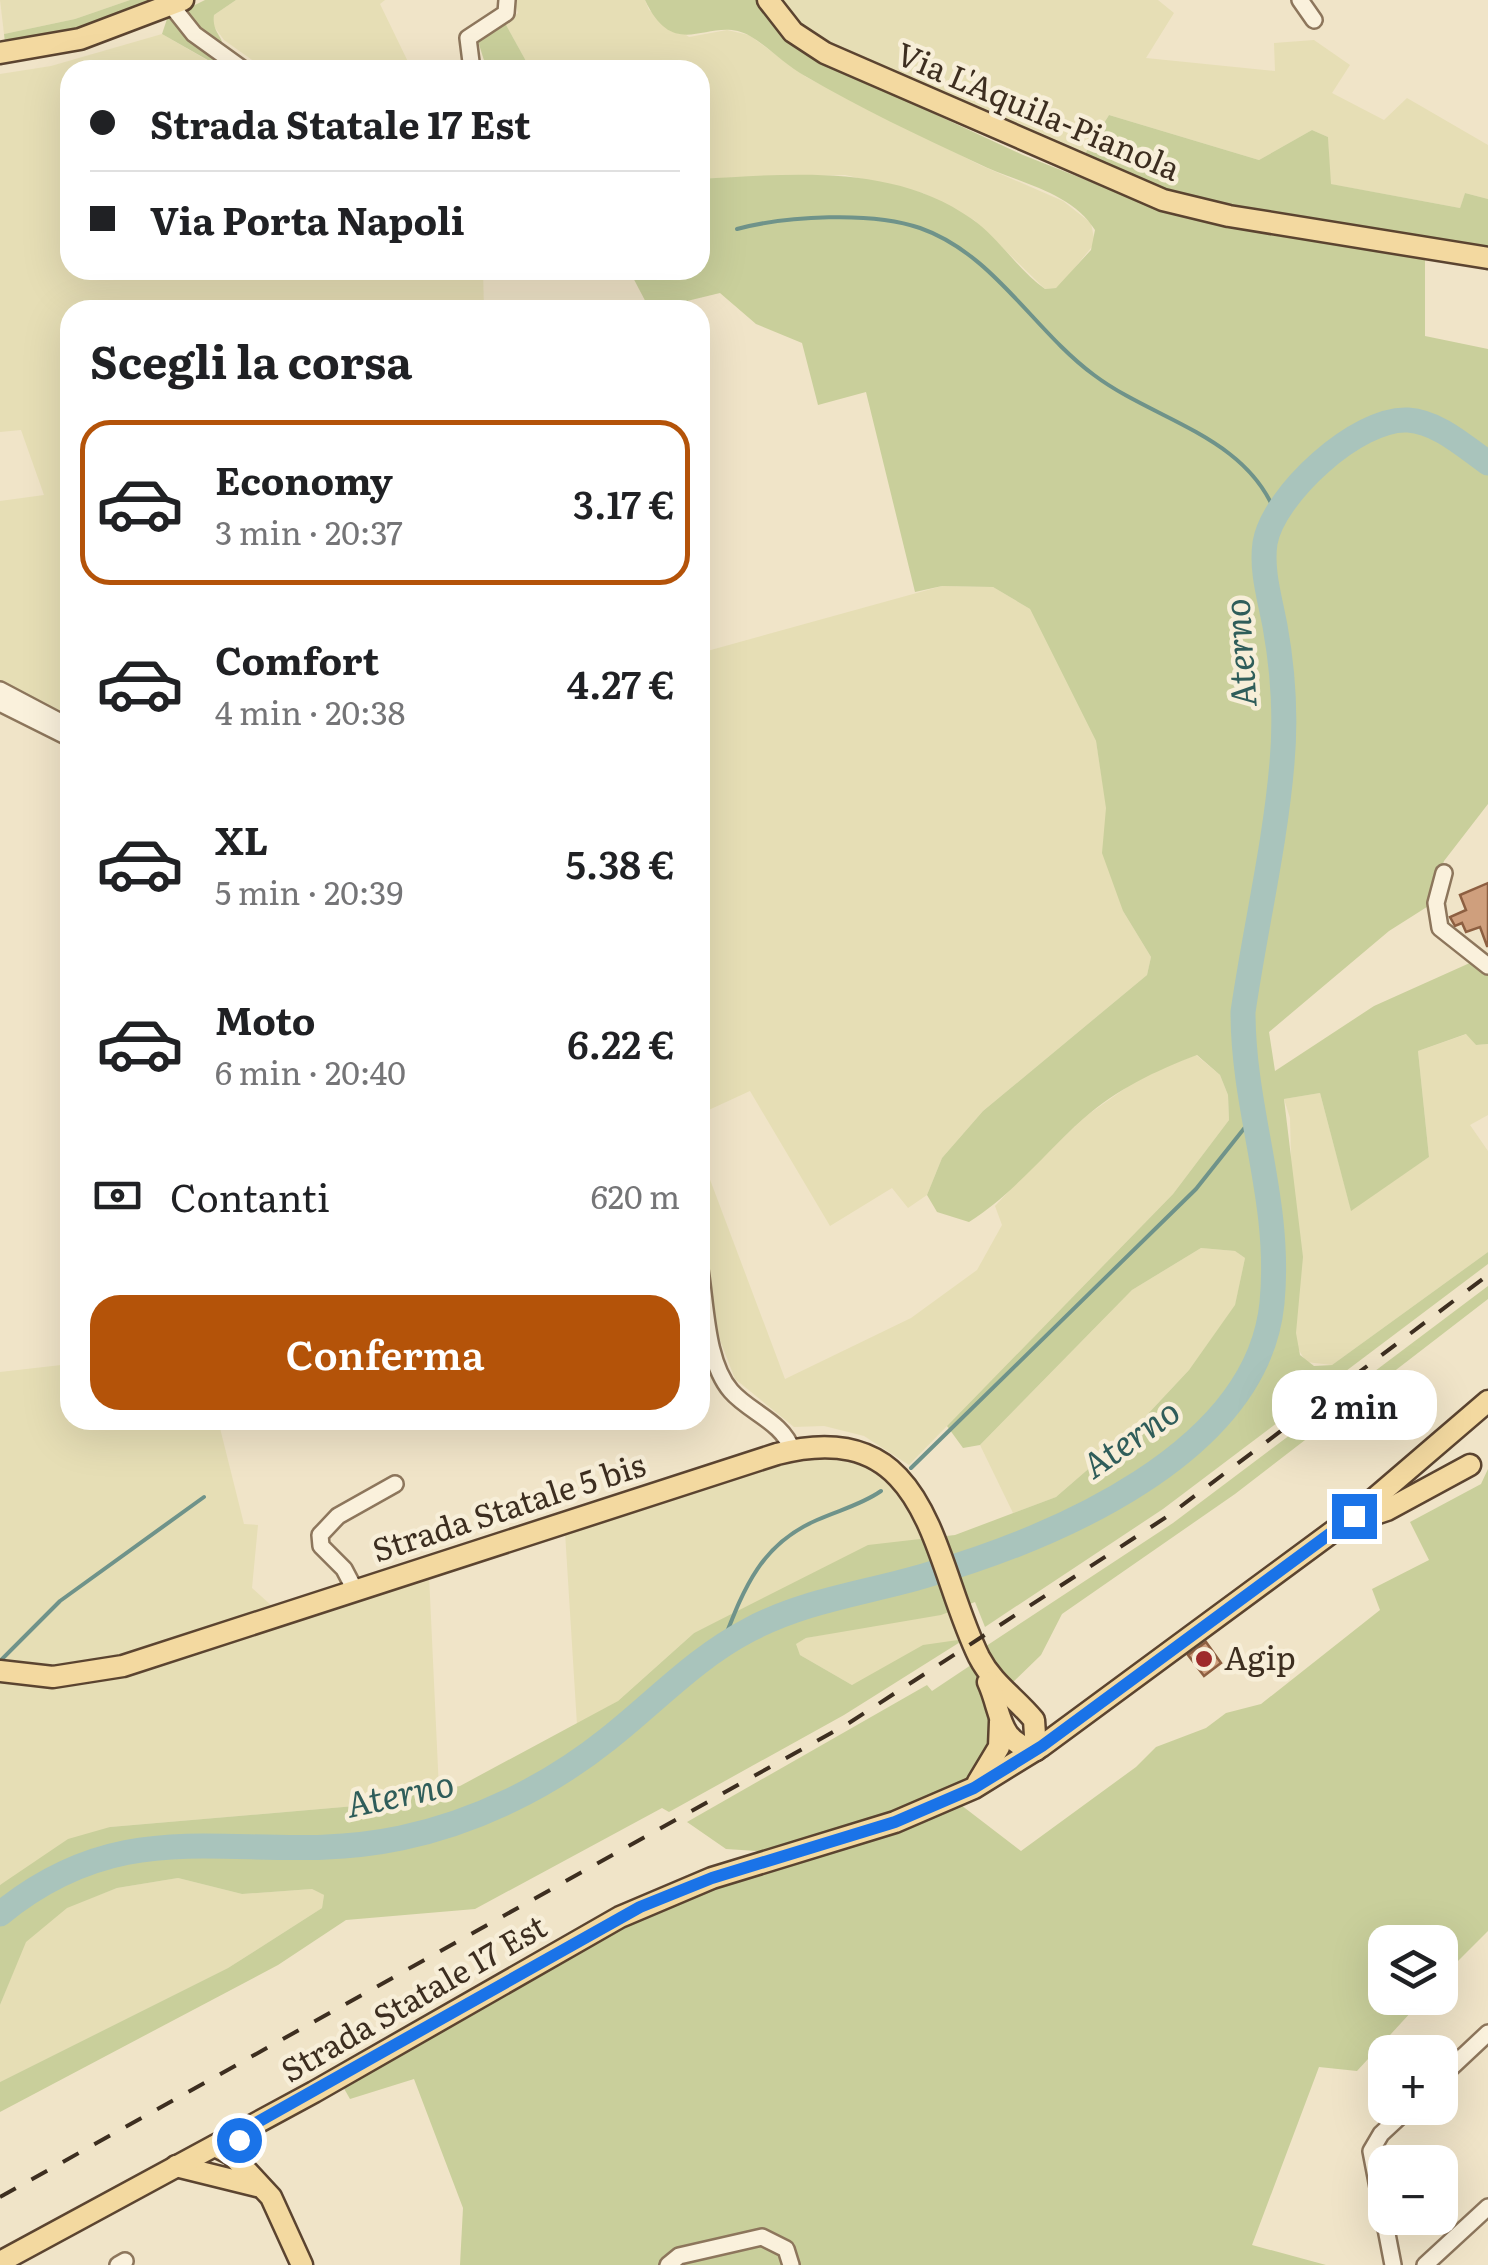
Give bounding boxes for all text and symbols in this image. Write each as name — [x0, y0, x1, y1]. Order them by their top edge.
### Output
street label: Via L'Aquila-Pianola — [890, 28, 1189, 191]
text: Strada Statale 17 Est — [150, 94, 531, 151]
text: Via Porta Napoli — [150, 190, 465, 247]
text: Scegli la corsa — [90, 326, 412, 393]
text: Economy — [215, 450, 393, 507]
icon: car — [95, 458, 185, 548]
text: 3.17 € — [573, 474, 675, 531]
text: 3 min · 20:37 — [215, 507, 403, 555]
water label: Aterno — [1208, 597, 1268, 709]
text: Comfort — [215, 630, 379, 687]
icon: car — [95, 638, 185, 728]
text: 4.27 € — [567, 654, 675, 711]
text: 4 min · 20:38 — [215, 687, 405, 735]
text: XL — [215, 810, 268, 867]
icon: car — [95, 818, 185, 908]
text: 5.38 € — [566, 834, 675, 891]
text: 5 min · 20:39 — [215, 867, 403, 915]
text: Moto — [215, 990, 315, 1047]
icon: car — [95, 998, 185, 1088]
text: 6.22 € — [567, 1014, 675, 1071]
text: 6 min · 20:40 — [215, 1047, 406, 1095]
text: Contanti — [170, 1167, 330, 1224]
icon: cash — [90, 1168, 145, 1223]
text: 620 m — [591, 1171, 680, 1219]
button: Conferma — [90, 1295, 680, 1410]
callout: 2 min — [1272, 1371, 1436, 1441]
text: 2 min — [1311, 1381, 1398, 1429]
water label: Aterno — [1070, 1384, 1189, 1489]
street label: Strada Statale 5 bis — [365, 1438, 651, 1572]
route end — [1332, 1494, 1377, 1539]
place label: Agip — [1224, 1632, 1296, 1680]
marker: Agip — [1193, 1648, 1215, 1670]
water label: Aterno — [341, 1755, 458, 1829]
street label: Strada Statale 17 Est — [271, 1901, 554, 2092]
map controls — [1368, 1925, 1458, 2235]
button: layers — [1368, 1925, 1458, 2015]
button: + — [1368, 2035, 1458, 2125]
route start — [217, 2118, 262, 2163]
button: − — [1368, 2145, 1458, 2235]

